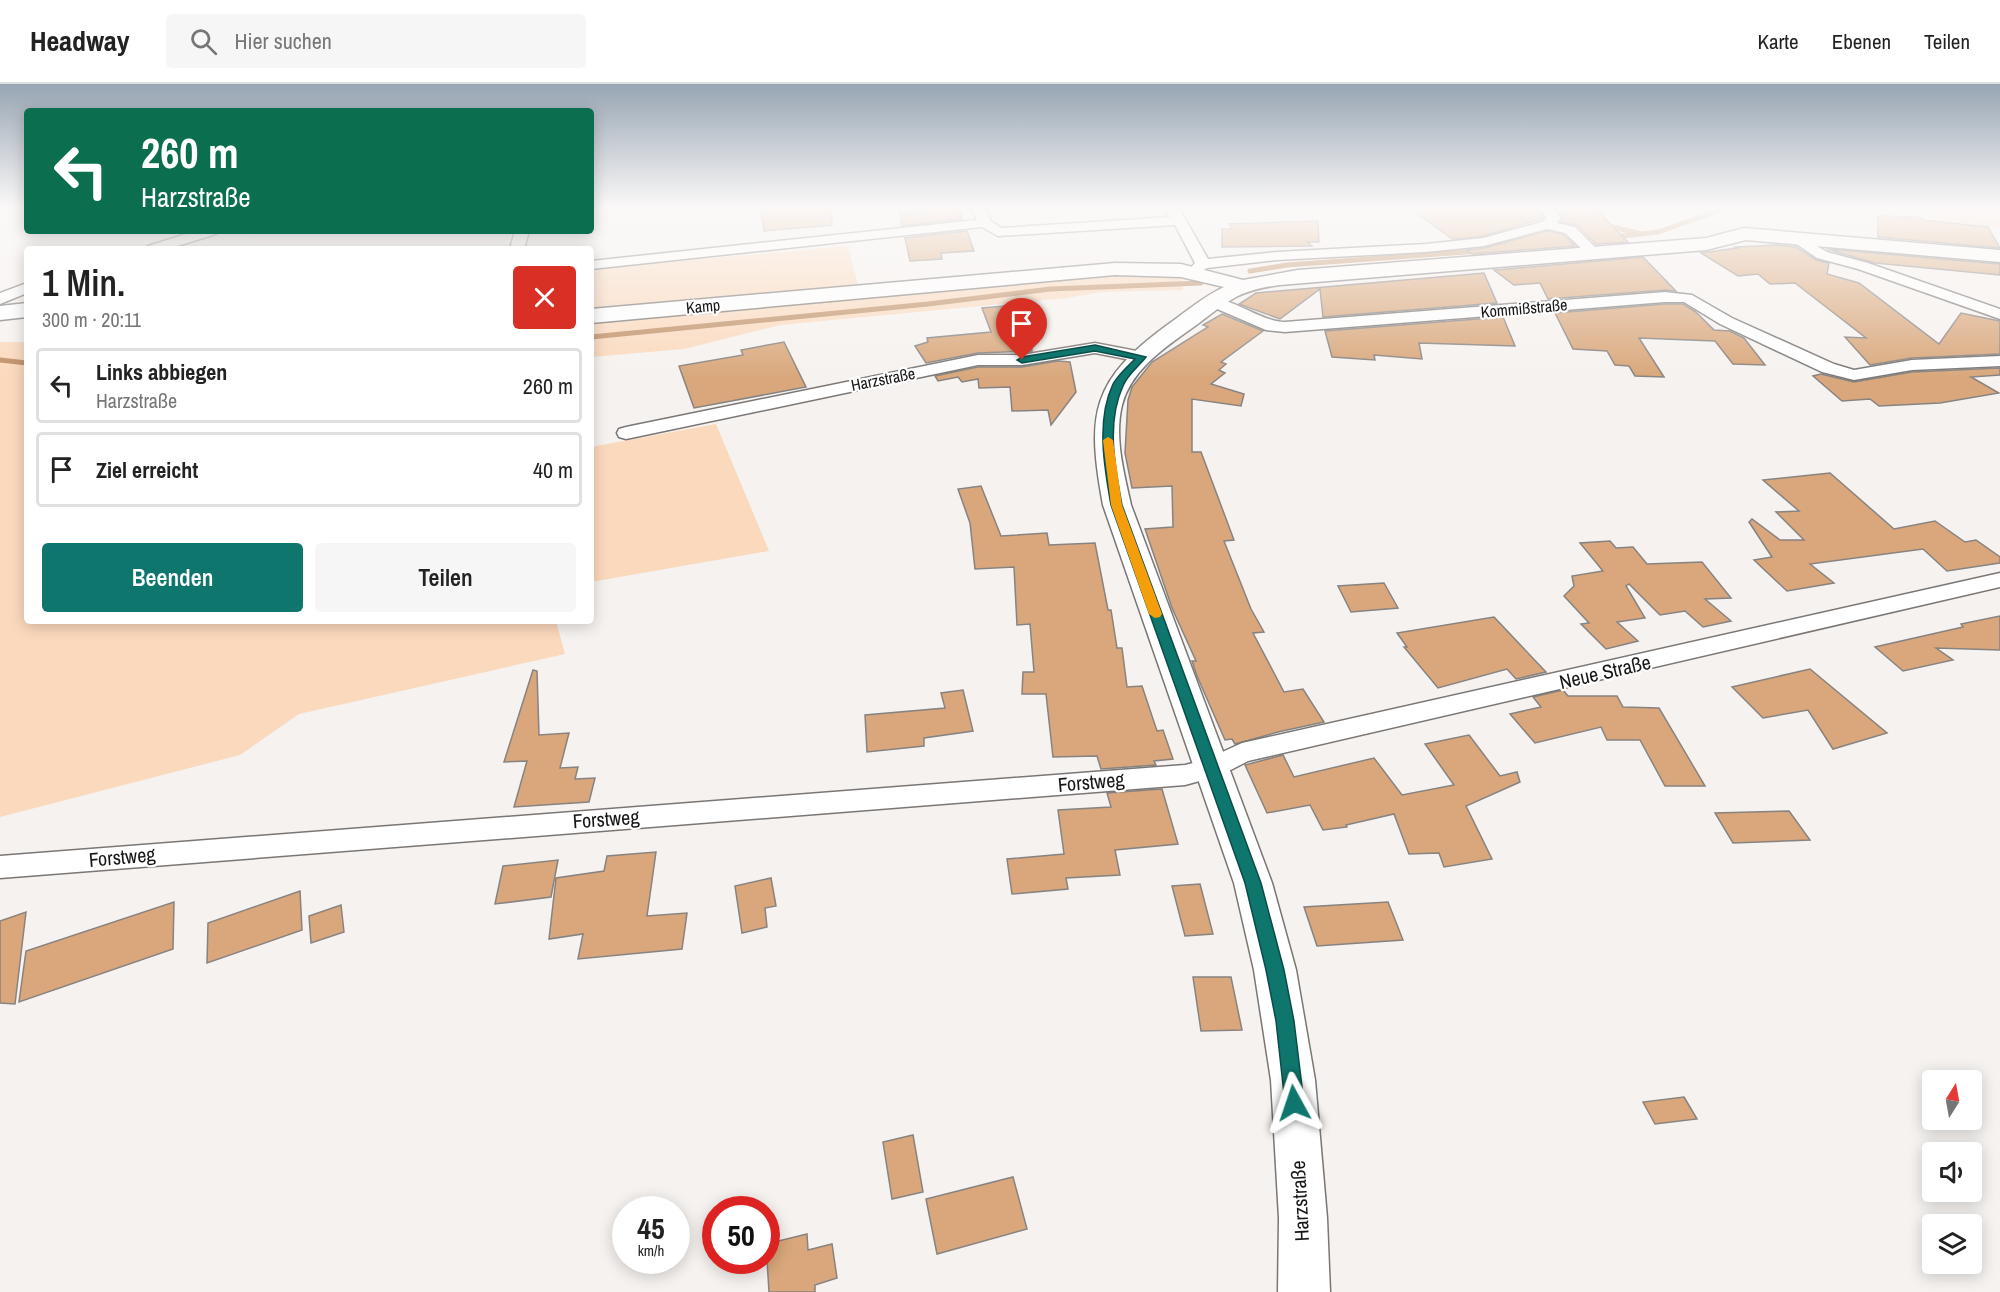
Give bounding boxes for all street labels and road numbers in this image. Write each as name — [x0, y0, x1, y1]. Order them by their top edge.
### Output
street label: Kommißstraße — [1480, 293, 1568, 323]
street label: Kamp — [685, 294, 721, 318]
street label: Harzstraße — [849, 362, 917, 396]
street label: Neue Straße — [1557, 648, 1653, 695]
street label: Forstweg — [1057, 765, 1125, 798]
street label: Forstweg — [572, 803, 640, 834]
street label: Forstweg — [88, 840, 156, 873]
street label: Harzstraße — [1284, 1160, 1315, 1242]

